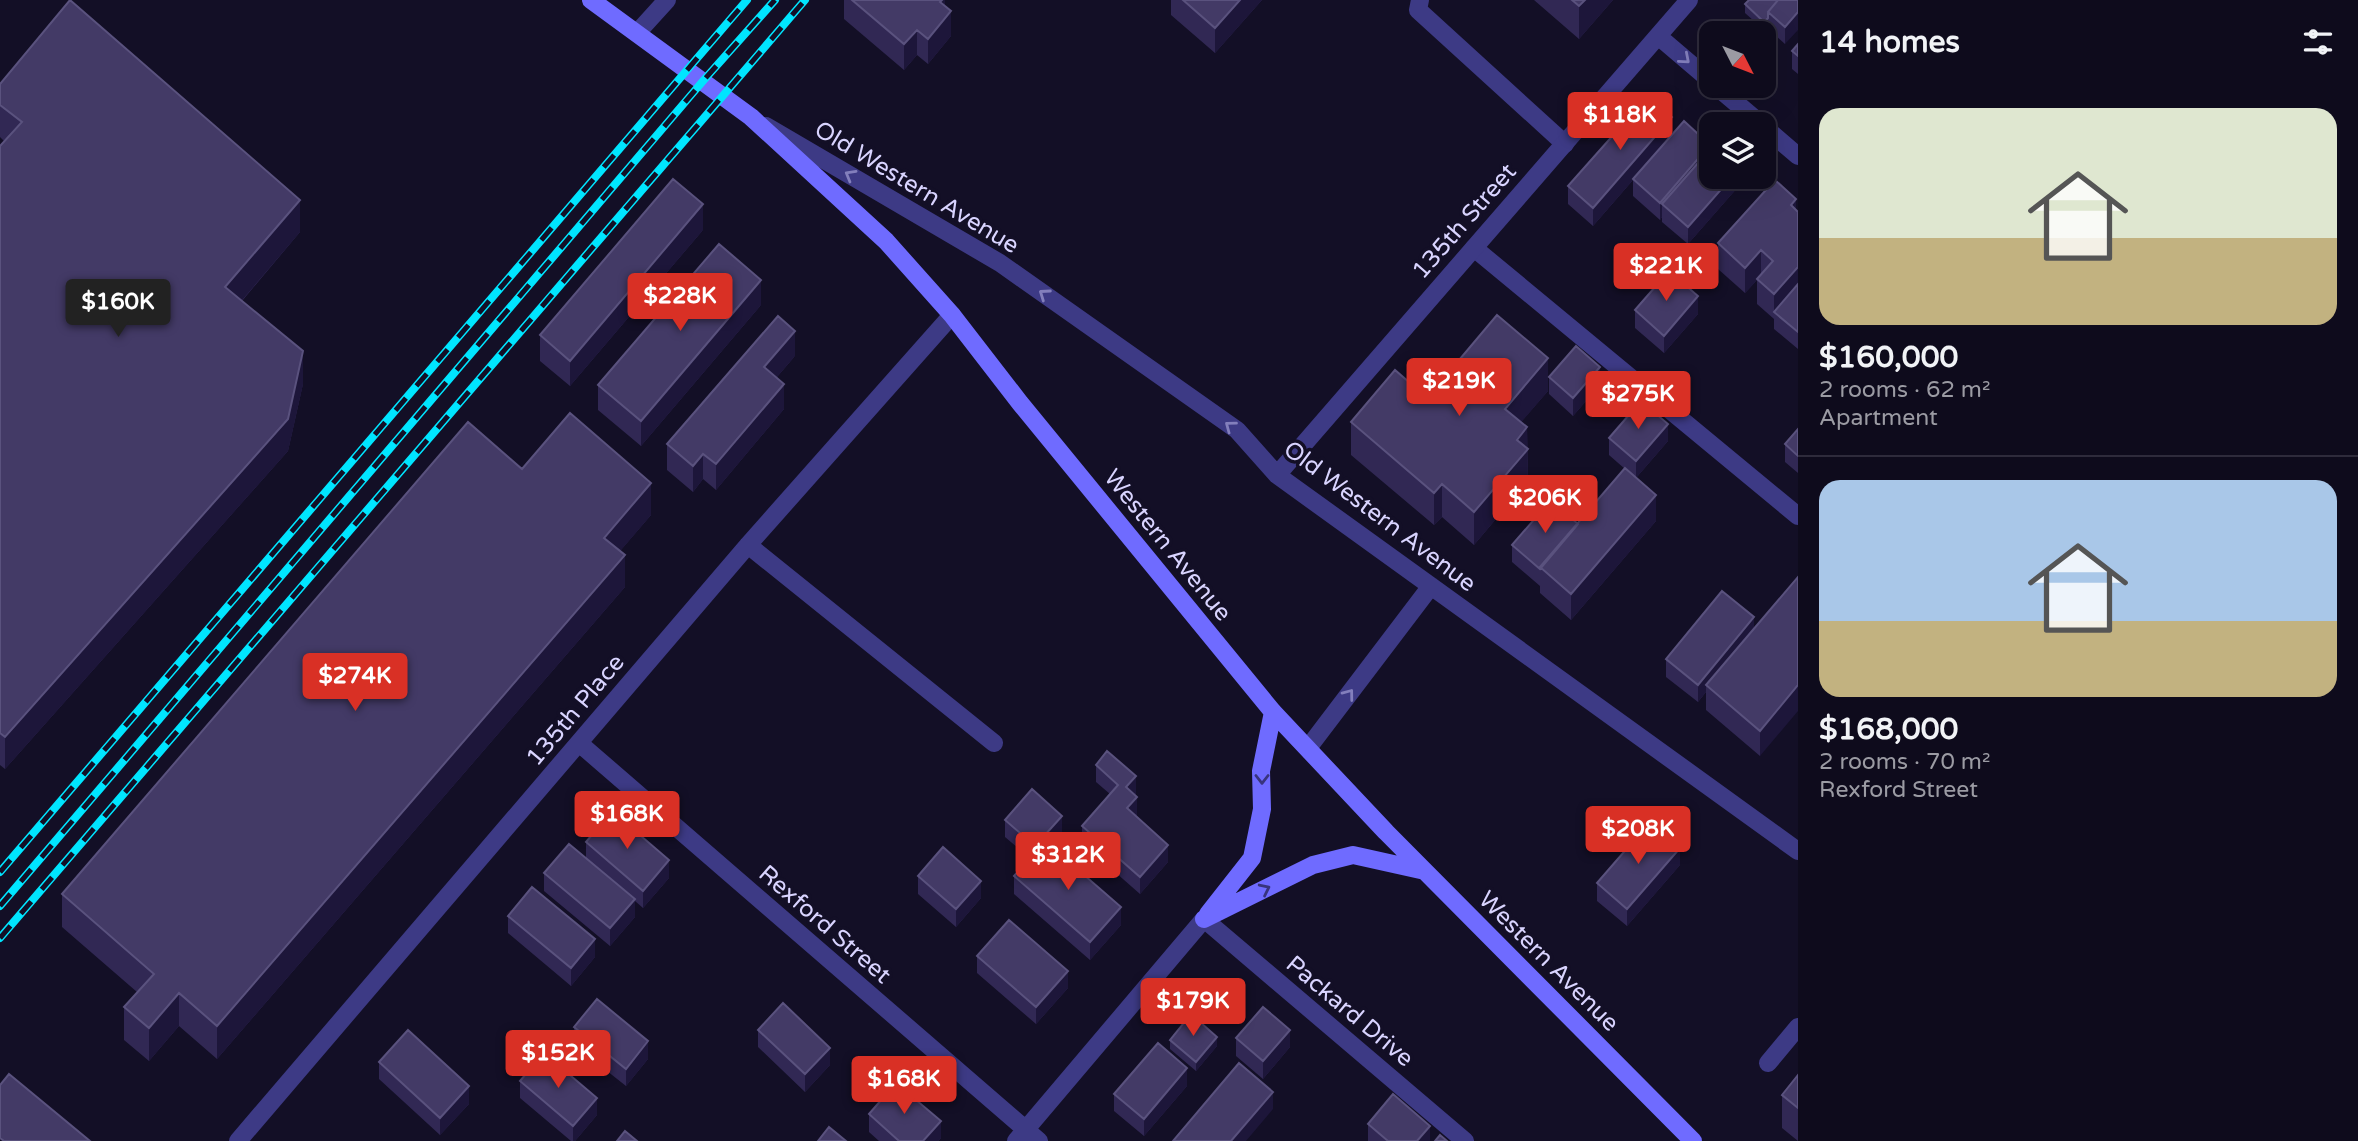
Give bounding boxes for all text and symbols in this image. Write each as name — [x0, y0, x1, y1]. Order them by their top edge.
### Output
north arrow — [1699, 21, 1776, 98]
map controls — [1699, 21, 1776, 189]
icon: filters — [2299, 23, 2337, 61]
text: 14 homes — [1819, 24, 1960, 61]
one-way arrow — [1676, 51, 1689, 63]
pin: $118K — [1571, 92, 1669, 152]
text: $118K — [1584, 101, 1656, 129]
button: layers — [1699, 112, 1776, 189]
street label: Old Western Avenue — [809, 115, 1024, 260]
icon: home — [2015, 153, 2141, 279]
street label: 135th Street — [1406, 158, 1523, 285]
one-way arrow — [845, 170, 858, 183]
pin: $221K — [1617, 244, 1715, 303]
text: $221K — [1630, 252, 1702, 280]
pin: $228K — [631, 274, 729, 333]
pin: $160K — [69, 280, 167, 339]
text: $228K — [644, 282, 716, 310]
text: $160K — [82, 288, 154, 316]
one-way arrow — [1039, 290, 1052, 302]
text: $160,000 — [1819, 339, 1958, 376]
pin: $219K — [1410, 358, 1508, 418]
text: $219K — [1423, 367, 1495, 395]
pin: $275K — [1589, 372, 1687, 431]
text: 2 rooms · 62 m² — [1819, 376, 1990, 404]
text: $275K — [1602, 380, 1674, 408]
text: Apartment — [1819, 404, 1938, 432]
one-way arrow — [1225, 421, 1237, 434]
street label: Old Western Avenue — [1278, 435, 1482, 598]
street label: Western Avenue — [1098, 464, 1238, 627]
pin: $206K — [1496, 476, 1594, 535]
text: $206K — [1509, 484, 1581, 512]
icon: home — [2015, 525, 2141, 651]
street label: 135th Place — [520, 649, 631, 772]
pin: $274K — [306, 654, 404, 713]
text: $274K — [319, 662, 391, 690]
one-way arrow — [1341, 689, 1354, 702]
text: $168,000 — [1819, 711, 1958, 748]
text: 2 rooms · 70 m² — [1819, 748, 1990, 776]
one-way arrow — [1254, 774, 1270, 785]
text: Rexford Street — [1819, 776, 1978, 804]
pin: $168K — [578, 792, 676, 851]
text: $168K — [591, 800, 663, 828]
pin: $208K — [1589, 806, 1687, 866]
text: $208K — [1602, 815, 1674, 843]
pin: $312K — [1019, 832, 1117, 892]
text: $312K — [1032, 841, 1104, 869]
street label: Rexford Street — [753, 859, 897, 990]
one-way arrow — [1258, 884, 1270, 898]
street label: Western Avenue — [1472, 885, 1625, 1038]
street label: Packard Drive — [1280, 950, 1419, 1073]
pin: $179K — [1144, 978, 1242, 1038]
text: $179K — [1157, 987, 1229, 1015]
pin: $152K — [509, 1030, 607, 1090]
text: $152K — [522, 1039, 594, 1067]
pin: $168K — [855, 1056, 953, 1116]
text: $168K — [868, 1065, 940, 1093]

